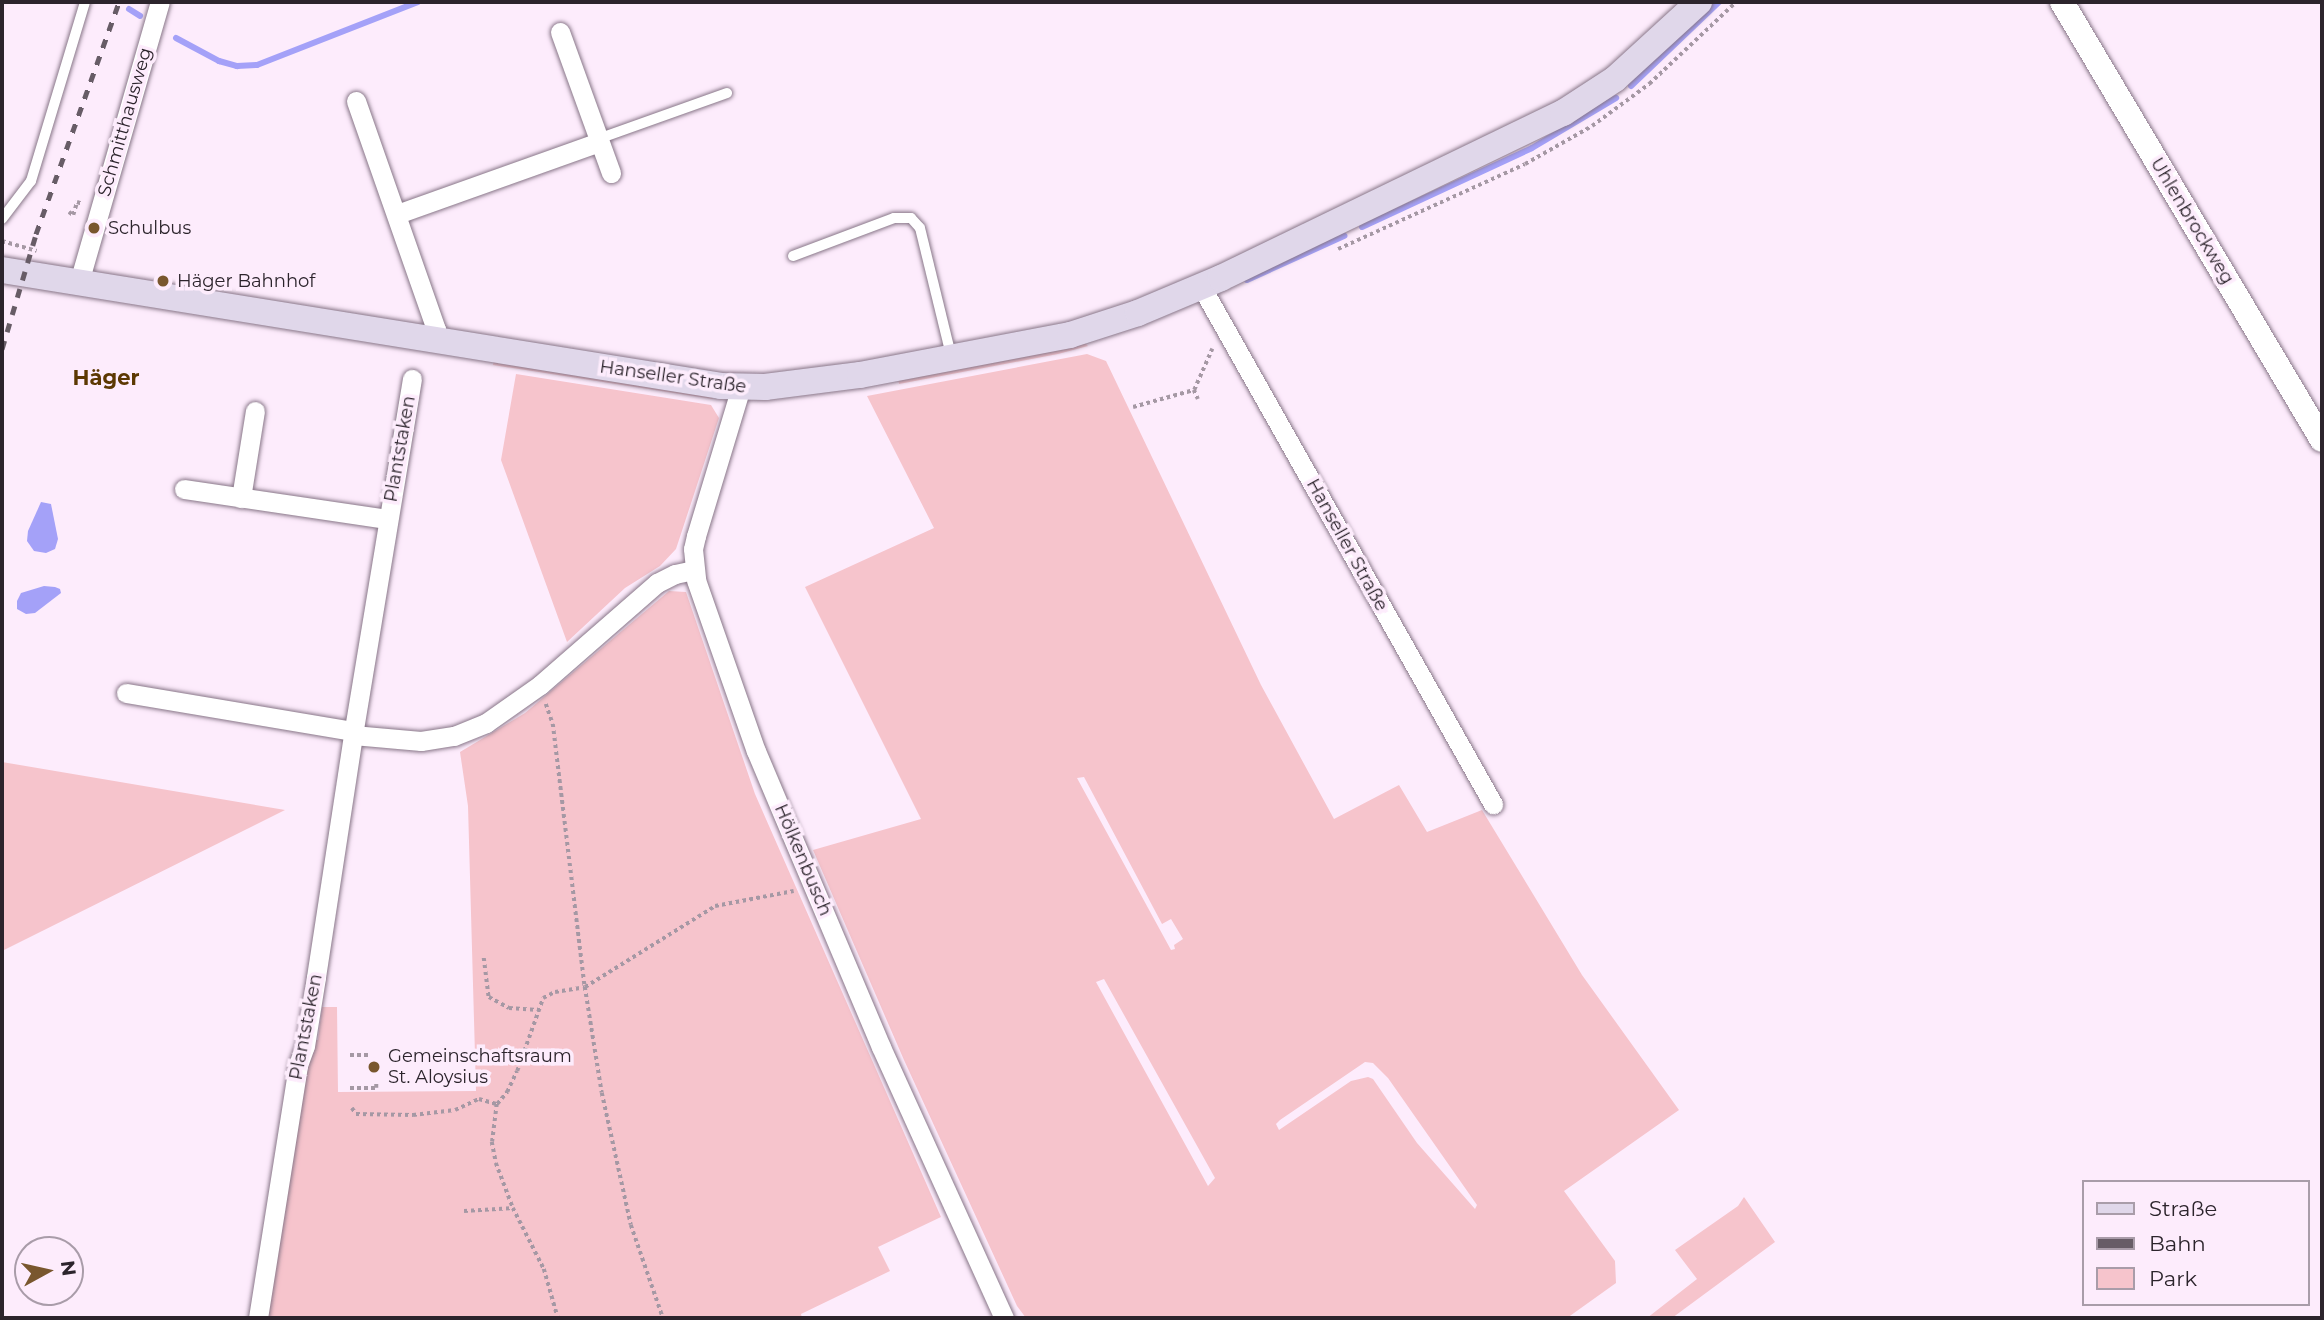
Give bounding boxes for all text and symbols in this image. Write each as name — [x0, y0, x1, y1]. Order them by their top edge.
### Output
street label: Schmitthausweg — [93, 45, 157, 199]
street label: Uhlenbrockweg — [2146, 154, 2238, 288]
place label: Schulbus — [108, 217, 191, 239]
marker: Schulbus — [86, 220, 102, 236]
place label: Häger Bahnhof — [177, 270, 315, 292]
marker: Häger Bahnhof — [155, 273, 171, 289]
street label: Hanseller Straße — [598, 356, 748, 398]
district label: Häger — [72, 365, 140, 391]
street label: Plantstaken — [380, 394, 420, 504]
street label: Hanseller Straße — [1302, 475, 1392, 615]
street label: Hölkenbusch — [770, 801, 836, 919]
street label: Plantstaken — [285, 972, 327, 1082]
place label: Gemeinschaftsraum St. Aloysius — [388, 1046, 572, 1088]
marker: Gemeinschaftsraum St. Aloysius — [366, 1059, 382, 1075]
legend — [2082, 1180, 2310, 1306]
text: Straße — [2149, 1196, 2217, 1221]
text: Bahn — [2149, 1231, 2206, 1256]
north arrow — [14, 1236, 84, 1306]
text: N — [56, 1259, 81, 1277]
text: Park — [2149, 1266, 2197, 1291]

